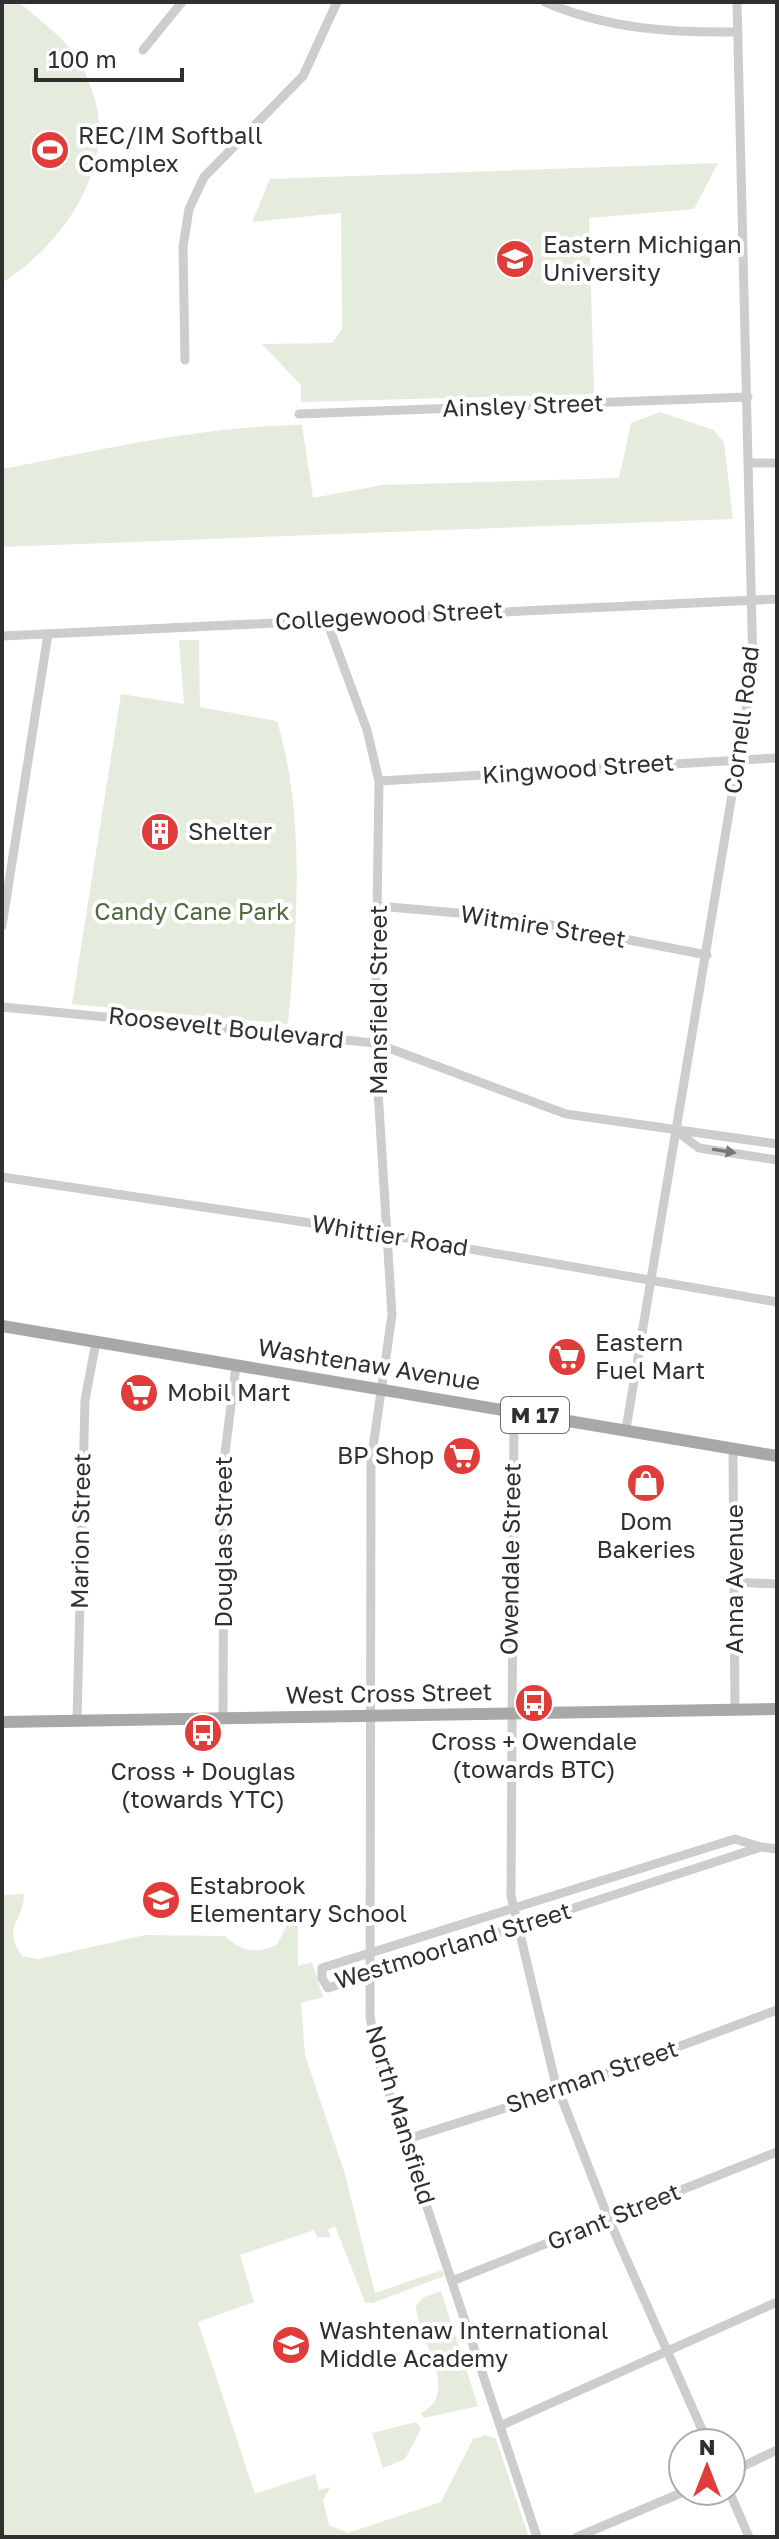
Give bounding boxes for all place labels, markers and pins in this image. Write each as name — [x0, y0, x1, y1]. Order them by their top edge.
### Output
place label: REC/IM Softball Complex — [78, 120, 263, 177]
sports icon: REC/IM Softball Complex — [29, 129, 71, 171]
place label: Eastern Michigan University — [543, 229, 742, 286]
school or university icon: Eastern Michigan University — [494, 238, 536, 280]
building icon: Shelter — [139, 811, 181, 853]
place label: Shelter — [188, 816, 272, 845]
place label: Eastern Fuel Mart — [595, 1327, 705, 1384]
supermarket icon: Eastern Fuel Mart — [546, 1336, 588, 1378]
supermarket icon: Mobil Mart — [118, 1372, 160, 1414]
place label: Mobil Mart — [167, 1377, 291, 1406]
supermarket icon: BP Shop — [441, 1435, 483, 1477]
place label: BP Shop — [337, 1440, 434, 1469]
shop icon: Dom Bakeries — [625, 1462, 667, 1504]
place label: Dom Bakeries — [596, 1506, 696, 1563]
bus stop icon: Cross + Owendale (towards BTC) — [513, 1682, 555, 1724]
bus stop icon: Cross + Douglas (towards YTC) — [182, 1712, 224, 1754]
place label: Cross + Owendale (towards BTC) — [431, 1726, 637, 1783]
place label: Cross + Douglas (towards YTC) — [111, 1756, 295, 1813]
place label: Estabrook Elementary School — [189, 1870, 407, 1927]
school or university icon: Estabrook Elementary School — [140, 1879, 182, 1921]
place label: Washtenaw International Middle Academy — [319, 2315, 608, 2372]
school or university icon: Washtenaw International Middle Academy — [270, 2324, 312, 2366]

